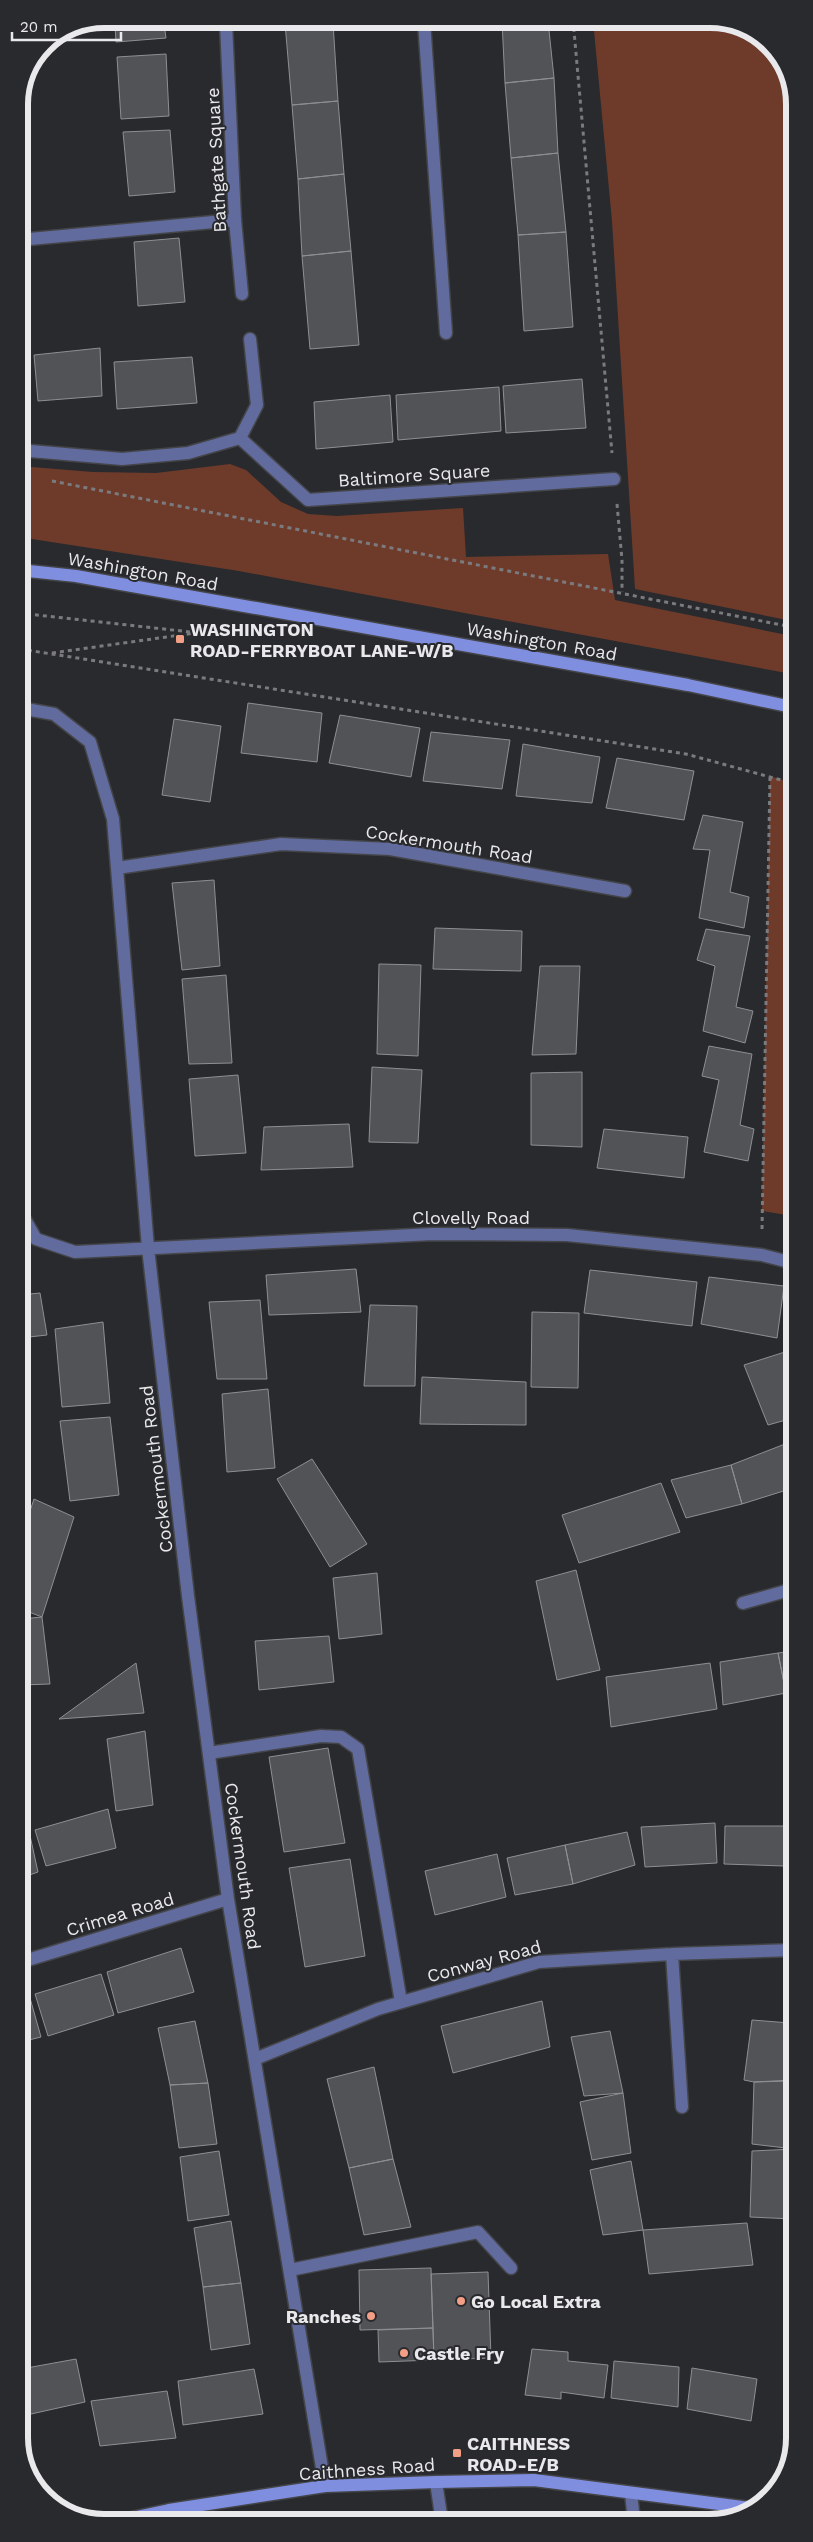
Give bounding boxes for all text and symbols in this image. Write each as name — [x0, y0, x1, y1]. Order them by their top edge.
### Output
scale bar — [12, 10, 121, 42]
text: 20 m — [20, 18, 58, 36]
street label: Bathgate Square — [202, 87, 230, 233]
street label: Baltimore Square — [337, 459, 491, 491]
street label: Washington Road — [66, 547, 220, 595]
street label: Washington Road — [465, 617, 619, 665]
place label: WASHINGTON ROAD-FERRYBOAT LANE-W/B — [190, 619, 454, 661]
marker: WASHINGTON ROAD-FERRYBOAT LANE-W/B — [174, 633, 186, 645]
street label: Cockermouth Road — [364, 820, 534, 868]
street label: Clovelly Road — [412, 1207, 530, 1228]
street label: Cockermouth Road — [135, 1384, 177, 1554]
street label: Cockermouth Road — [221, 1781, 265, 1951]
street label: Crimea Road — [63, 1888, 177, 1940]
street label: Conway Road — [424, 1936, 544, 1986]
place label: Go Local Extra — [471, 2291, 601, 2312]
marker: Go Local Extra — [455, 2295, 467, 2307]
place label: Ranches — [286, 2306, 361, 2327]
marker: Ranches — [365, 2310, 377, 2322]
place label: Castle Fry — [414, 2343, 505, 2364]
marker: Castle Fry — [398, 2347, 410, 2359]
place label: CAITHNESS ROAD-E/B — [467, 2433, 571, 2475]
marker: CAITHNESS ROAD-E/B — [451, 2447, 463, 2459]
street label: Caithness Road — [298, 2454, 436, 2484]

